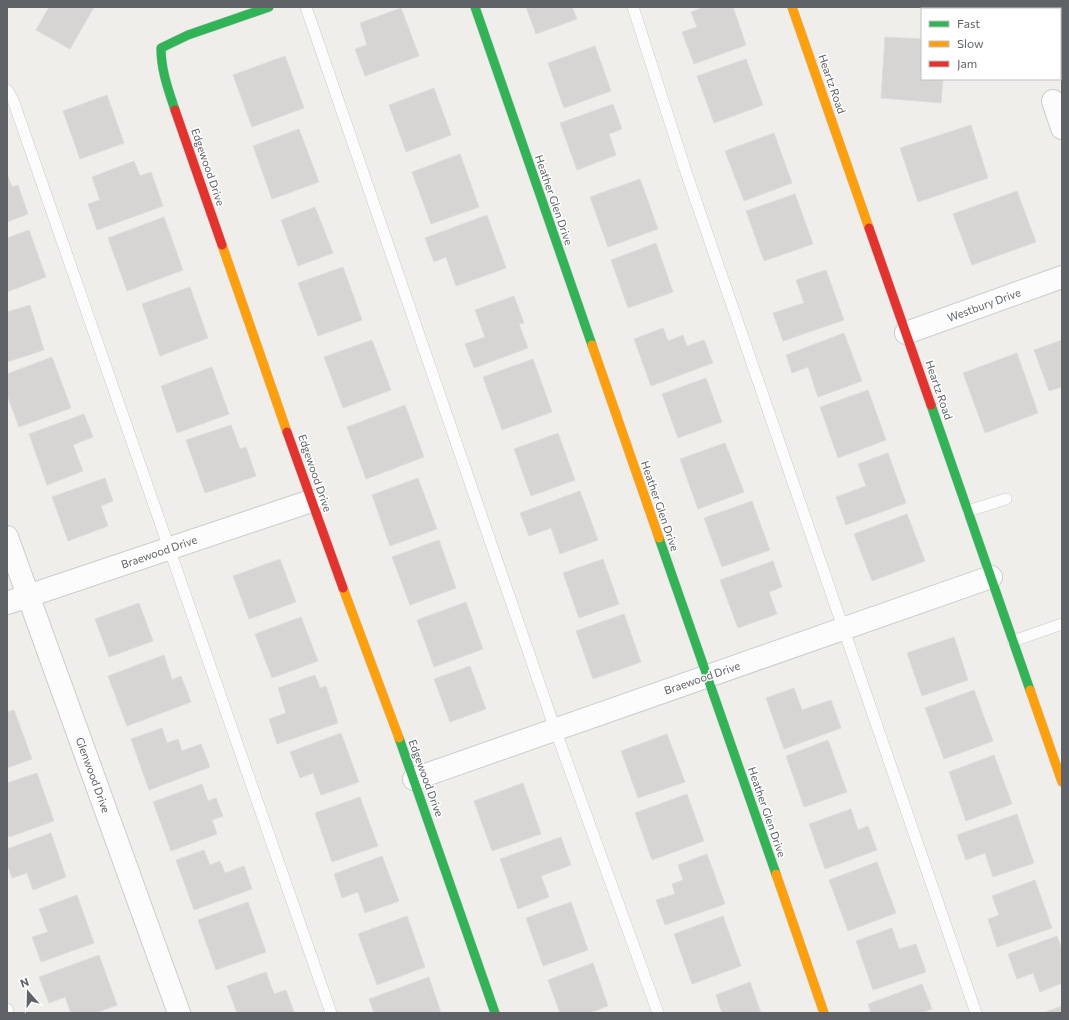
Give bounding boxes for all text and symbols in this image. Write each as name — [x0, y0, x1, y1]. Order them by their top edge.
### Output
legend — [921, 8, 1061, 80]
text: Fast — [957, 16, 980, 30]
text: Slow — [957, 36, 984, 50]
street label: Heartz Road — [816, 52, 849, 115]
text: Jam — [957, 56, 977, 71]
street label: Edgewood Drive — [189, 126, 228, 208]
street label: Heather Glen Drive — [533, 153, 576, 247]
street label: Westbury Drive — [945, 285, 1022, 324]
street label: Heartz Road — [923, 358, 956, 421]
street label: Edgewood Drive — [296, 432, 335, 514]
street label: Heather Glen Drive — [639, 459, 682, 553]
street label: Braewood Drive — [119, 532, 199, 571]
street label: Braewood Drive — [662, 658, 742, 697]
street label: Glenwood Drive — [74, 735, 113, 815]
street label: Edgewood Drive — [406, 737, 447, 818]
street label: Heather Glen Drive — [746, 765, 789, 859]
north arrow — [8, 972, 48, 1012]
text: N — [18, 975, 31, 990]

